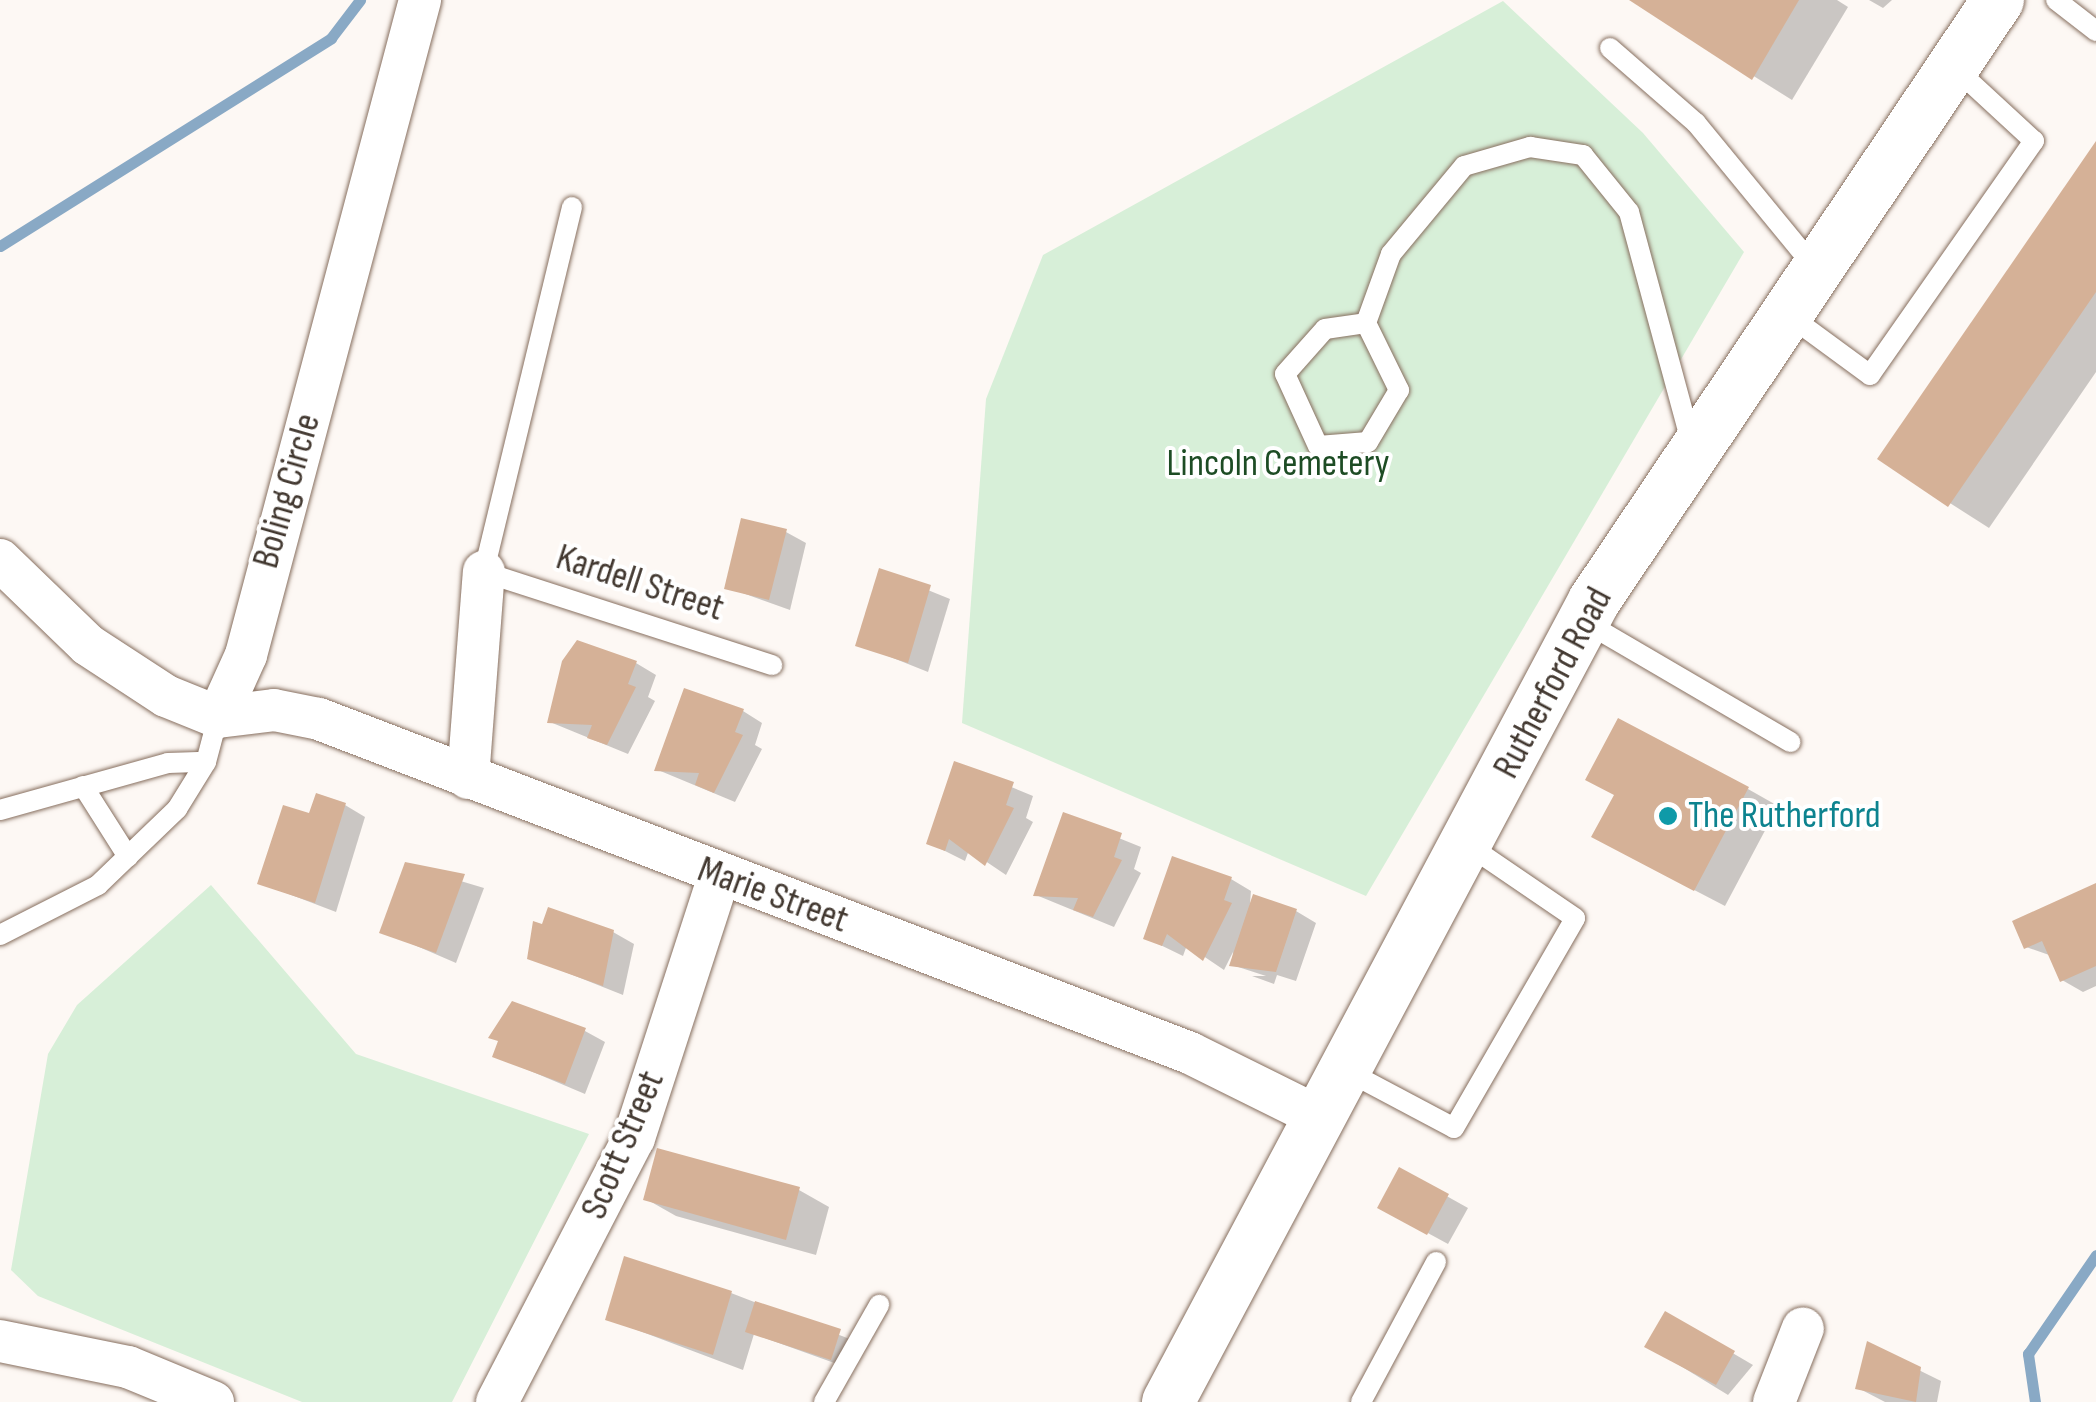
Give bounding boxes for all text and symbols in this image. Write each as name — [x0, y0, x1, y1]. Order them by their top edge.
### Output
street label: Boling Circle — [243, 409, 331, 573]
park label: Lincoln Cemetery — [1167, 441, 1389, 487]
street label: Kardell Street — [551, 535, 729, 631]
street label: Rutherford Road — [1484, 580, 1622, 786]
place label: The Rutherford — [1688, 793, 1881, 839]
marker: The Rutherford — [1657, 805, 1679, 827]
street label: Marie Street — [692, 847, 854, 943]
street label: Scott Street — [571, 1064, 675, 1226]

